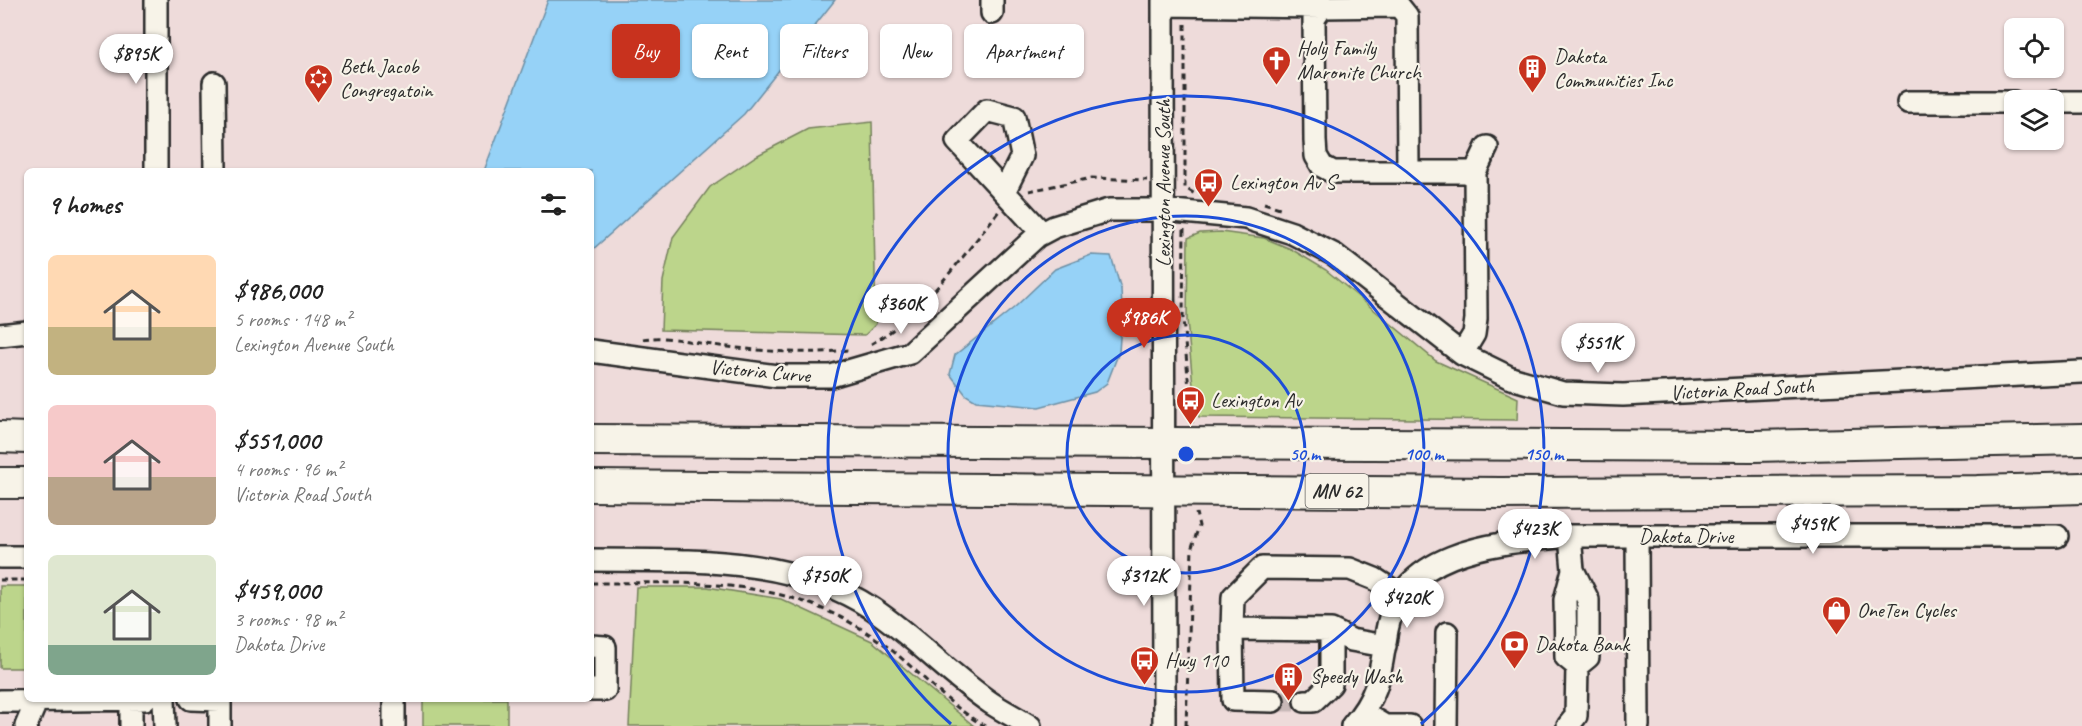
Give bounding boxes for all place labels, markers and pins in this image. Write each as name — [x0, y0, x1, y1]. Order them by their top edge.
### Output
pin: $895K — [94, 34, 178, 85]
place label: Holy Family Maronite Church — [1297, 35, 1422, 85]
place label: Dakota Communities Inc — [1554, 43, 1674, 93]
church icon: Holy Family Maronite Church — [1260, 44, 1292, 86]
building icon: Dakota Communities Inc — [1517, 52, 1549, 94]
place label: Beth Jacob Congregatoin — [340, 53, 434, 103]
synagogue icon: Beth Jacob Congregatoin — [303, 62, 335, 104]
bus stop icon: Lexington Av S — [1193, 166, 1225, 208]
place label: Lexington Av S — [1230, 169, 1339, 195]
pin: $360K — [859, 284, 943, 335]
pin: $986K — [1102, 298, 1186, 349]
pin: $551K — [1556, 323, 1640, 374]
bus stop icon: Lexington Av — [1174, 384, 1206, 426]
place label: Lexington Av — [1211, 387, 1303, 413]
centre of rings — [1176, 444, 1196, 464]
pin: $459K — [1771, 504, 1855, 555]
pin: $423K — [1493, 509, 1577, 560]
pin: $750K — [783, 556, 867, 607]
pin: $312K — [1102, 556, 1186, 607]
pin: $420K — [1365, 578, 1449, 629]
shop icon: OneTen Cycles — [1820, 594, 1852, 636]
place label: OneTen Cycles — [1857, 597, 1958, 623]
bank icon: Dakota Bank — [1498, 628, 1530, 670]
place label: Dakota Bank — [1535, 631, 1632, 657]
bus stop icon: Hwy 110 — [1128, 644, 1160, 686]
place label: Hwy 110 — [1165, 647, 1230, 673]
building icon: Speedy Wash — [1273, 660, 1305, 702]
place label: Speedy Wash — [1310, 663, 1404, 689]

